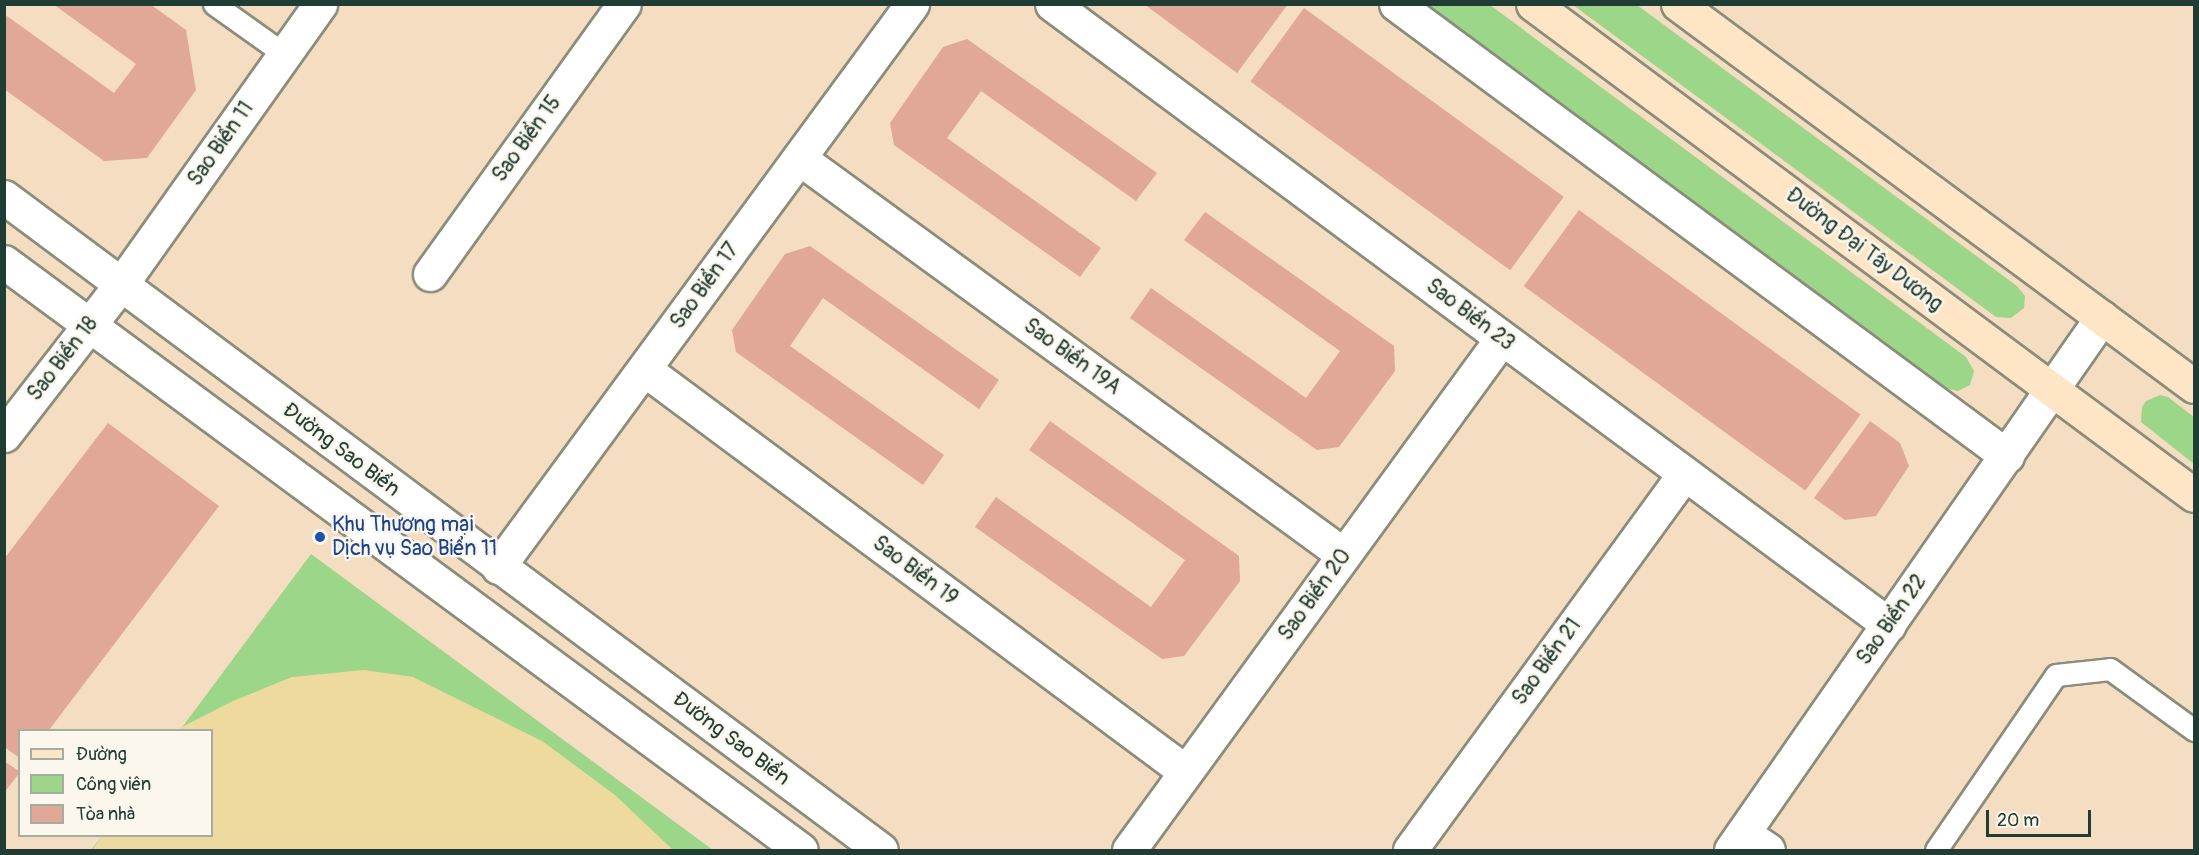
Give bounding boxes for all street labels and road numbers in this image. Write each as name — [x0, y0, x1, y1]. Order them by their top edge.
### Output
street label: Sao Biển 15 — [487, 91, 567, 187]
street label: Sao Biển 11 — [183, 97, 259, 191]
street label: Đường Đại Tây Dương — [1781, 183, 1947, 317]
street label: Sao Biển 17 — [665, 238, 745, 334]
street label: Sao Biển 23 — [1421, 274, 1519, 356]
street label: Sao Biển 18 — [22, 312, 104, 406]
street label: Sao Biển 19A — [1019, 313, 1125, 401]
street label: Đường Sao Biển — [277, 398, 405, 502]
street label: Sao Biển 19 — [867, 531, 963, 611]
street label: Sao Biển 20 — [1273, 544, 1357, 646]
street label: Sao Biển 22 — [1852, 570, 1932, 670]
street label: Sao Biển 21 — [1507, 614, 1587, 710]
street label: Đường Sao Biển — [667, 687, 795, 791]

